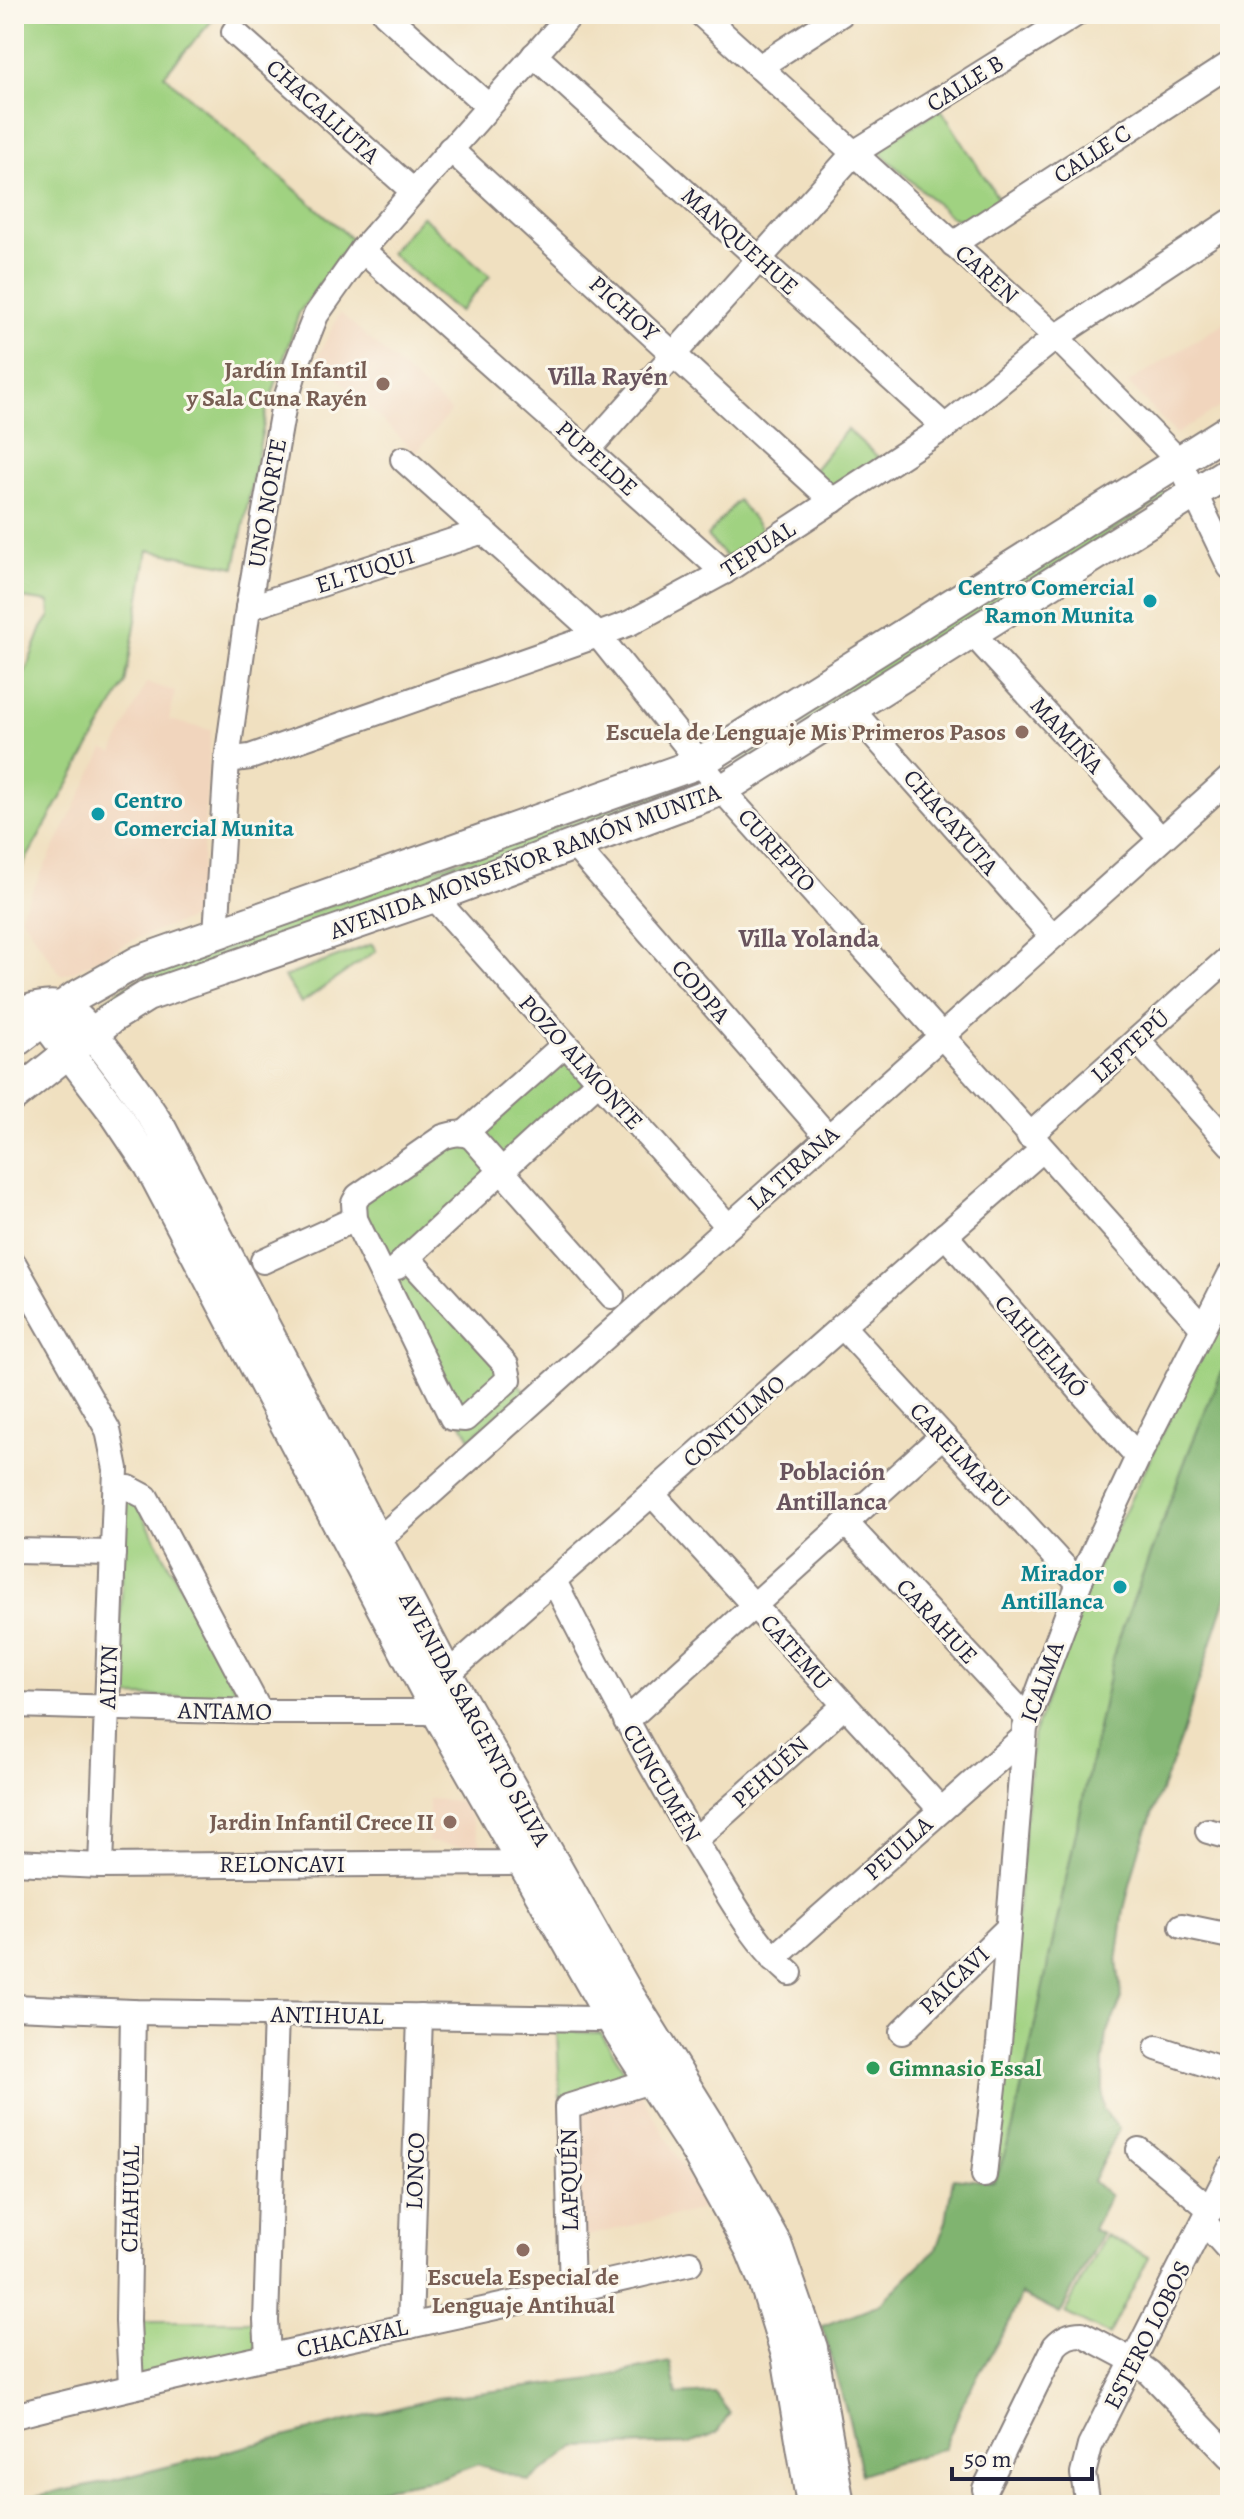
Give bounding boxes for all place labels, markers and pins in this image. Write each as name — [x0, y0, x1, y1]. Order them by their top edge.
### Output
place label: Jardín Infantil y Sala Cuna Rayén — [186, 354, 368, 414]
marker: Jardín Infantil y Sala Cuna Rayén — [374, 375, 392, 393]
place label: Centro Comercial Ramon Munita — [958, 571, 1135, 631]
marker: Centro Comercial Ramon Munita — [1141, 592, 1159, 610]
place label: Escuela de Lenguaje Mis Primeros Pasos — [605, 716, 1006, 748]
marker: Escuela de Lenguaje Mis Primeros Pasos — [1013, 723, 1031, 741]
place label: Centro Comercial Munita — [114, 784, 294, 844]
marker: Centro Comercial Munita — [89, 805, 107, 823]
place label: Mirador Antillanca — [1001, 1557, 1104, 1617]
marker: Mirador Antillanca — [1111, 1578, 1129, 1596]
place label: Jardin Infantil Crece II — [209, 1806, 434, 1838]
marker: Jardin Infantil Crece II — [441, 1813, 459, 1831]
place label: Gimnasio Essal — [889, 2052, 1042, 2084]
marker: Gimnasio Essal — [864, 2059, 882, 2077]
marker: Escuela Especial de Lenguaje Antihual — [514, 2241, 532, 2259]
place label: Escuela Especial de Lenguaje Antihual — [427, 2261, 619, 2321]

